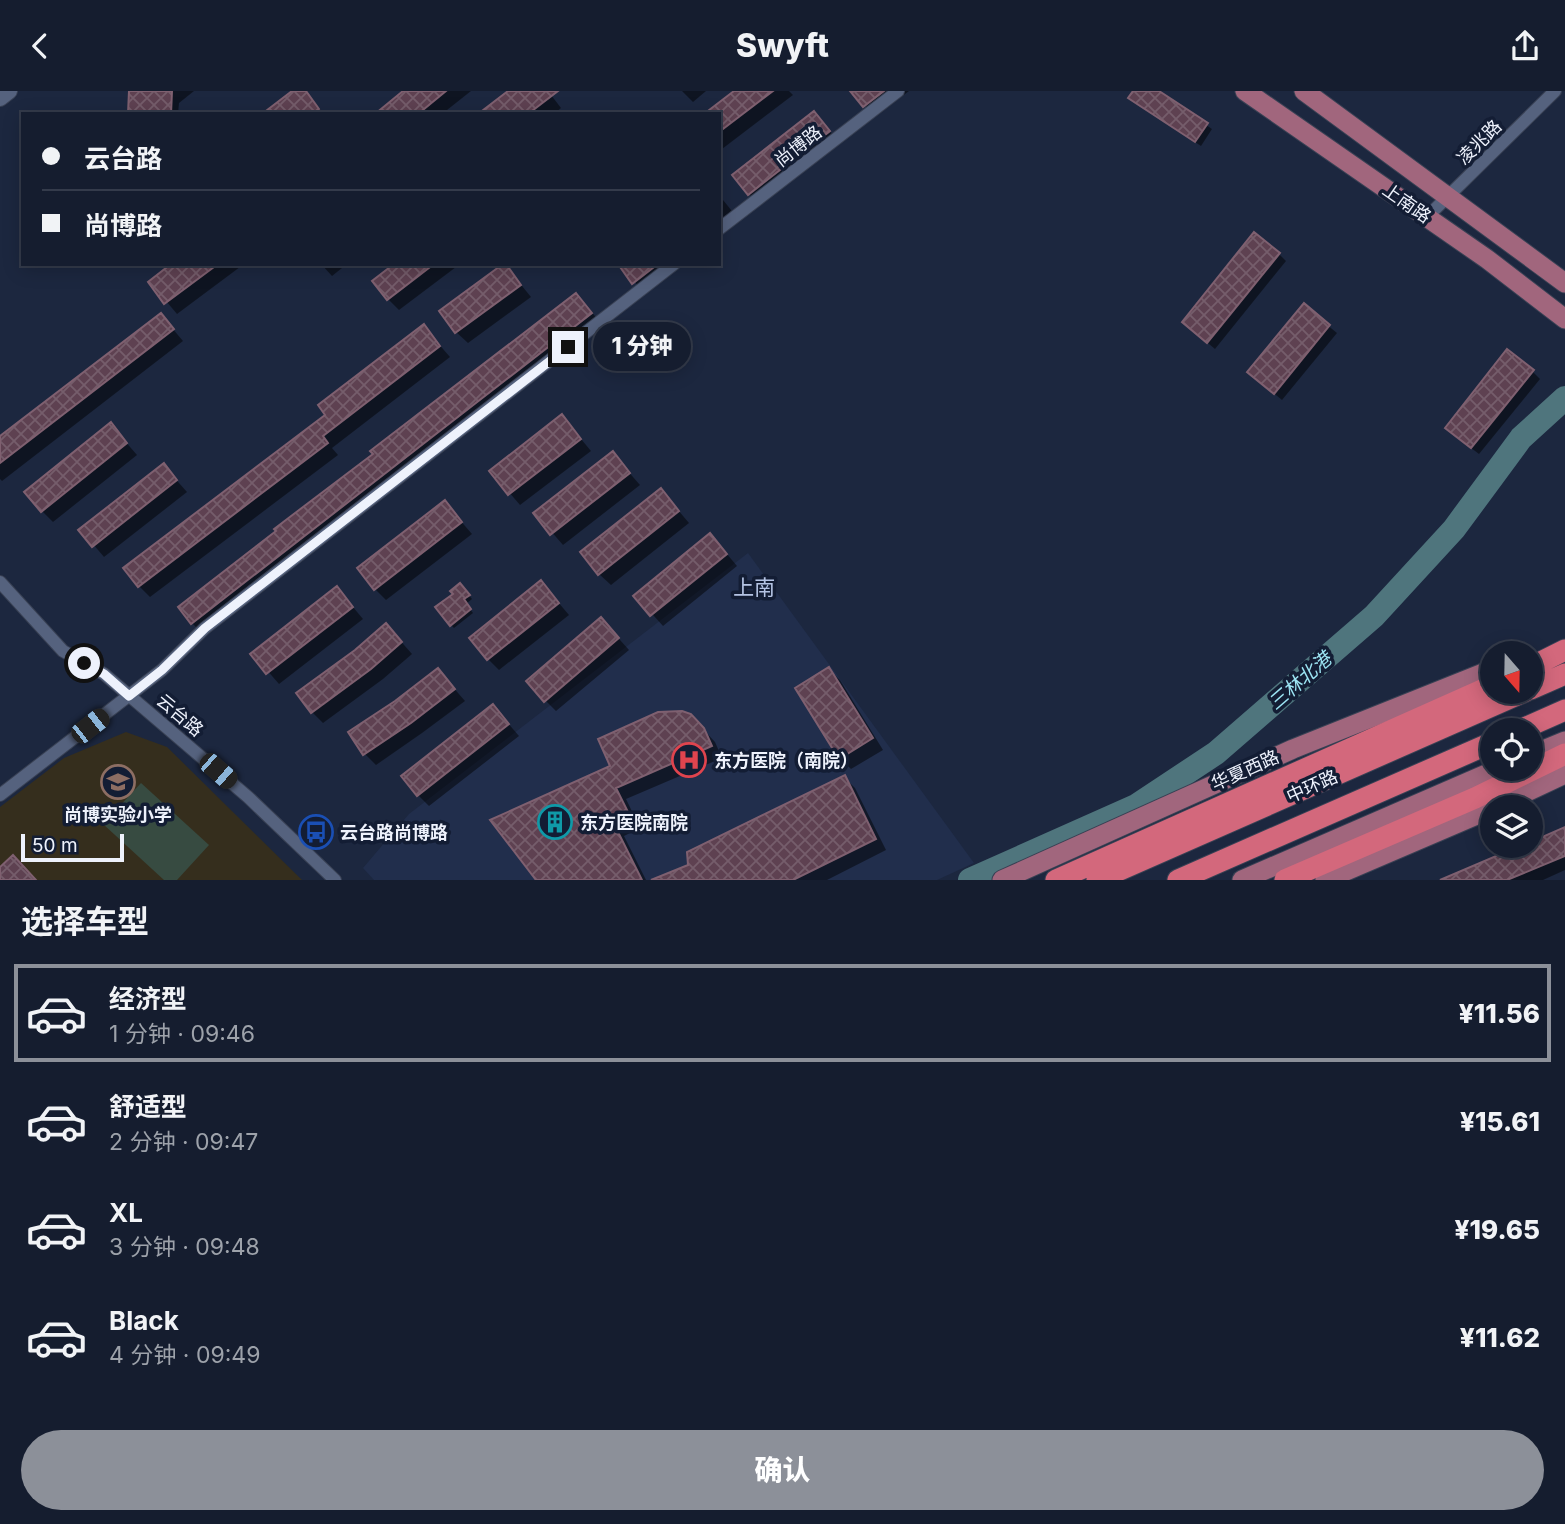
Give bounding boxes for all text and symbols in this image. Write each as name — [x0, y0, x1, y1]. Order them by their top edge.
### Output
text: Swyft — [736, 26, 829, 65]
icon: back — [21, 27, 59, 65]
icon: share — [1506, 27, 1544, 65]
street label: 凌兆路 — [1452, 115, 1506, 169]
street label: 尚博路 — [770, 121, 826, 171]
text: 云台路 — [84, 143, 162, 174]
street label: 上南路 — [1379, 179, 1435, 227]
text: 尚博路 — [84, 210, 162, 241]
callout: 1 分钟 — [592, 323, 690, 371]
route end — [552, 331, 584, 363]
text: 1 分钟 — [611, 332, 673, 360]
district label: 上南 — [733, 575, 775, 600]
north arrow — [1480, 641, 1544, 703]
map controls — [1480, 641, 1543, 858]
water label: 三林北港 — [1264, 645, 1338, 715]
route start — [68, 647, 100, 679]
street label: 云台路 — [153, 690, 207, 740]
car — [67, 705, 114, 747]
button: locate — [1480, 718, 1543, 781]
hospital icon: 东方医院（南院） — [670, 741, 708, 779]
street label: 华夏西路 — [1208, 746, 1282, 794]
car — [196, 749, 241, 793]
place label: 东方医院（南院） — [714, 750, 858, 771]
school or university icon: 尚博实验小学 — [99, 763, 137, 801]
street label: 中环路 — [1283, 765, 1341, 807]
button: layers — [1480, 795, 1543, 858]
building icon: 东方医院南院 — [536, 803, 574, 841]
place label: 尚博实验小学 — [64, 804, 172, 825]
place label: 东方医院南院 — [580, 812, 688, 833]
bus stop icon: 云台路尚博路 — [297, 813, 335, 851]
place label: 云台路尚博路 — [340, 822, 448, 843]
scale bar — [21, 831, 124, 863]
text: 50 m — [32, 834, 78, 857]
text: 选择车型 — [21, 902, 149, 941]
icon: car — [25, 982, 88, 1045]
text: 经济型 — [109, 983, 187, 1014]
text: ¥11.56 — [1459, 998, 1540, 1029]
text: 1 分钟 · 09:46 — [109, 1020, 255, 1048]
icon: car — [25, 1090, 88, 1153]
text: 舒适型 — [109, 1091, 187, 1122]
text: ¥15.61 — [1460, 1106, 1540, 1137]
text: 2 分钟 · 09:47 — [109, 1128, 258, 1156]
text: XL — [109, 1197, 143, 1228]
icon: car — [25, 1198, 88, 1261]
text: ¥19.65 — [1455, 1214, 1540, 1245]
text: 3 分钟 · 09:48 — [109, 1233, 260, 1261]
text: Black — [109, 1305, 179, 1336]
icon: car — [25, 1306, 88, 1369]
text: ¥11.62 — [1460, 1322, 1540, 1353]
text: 4 分钟 · 09:49 — [109, 1341, 260, 1369]
button: 确认 — [21, 1430, 1544, 1510]

